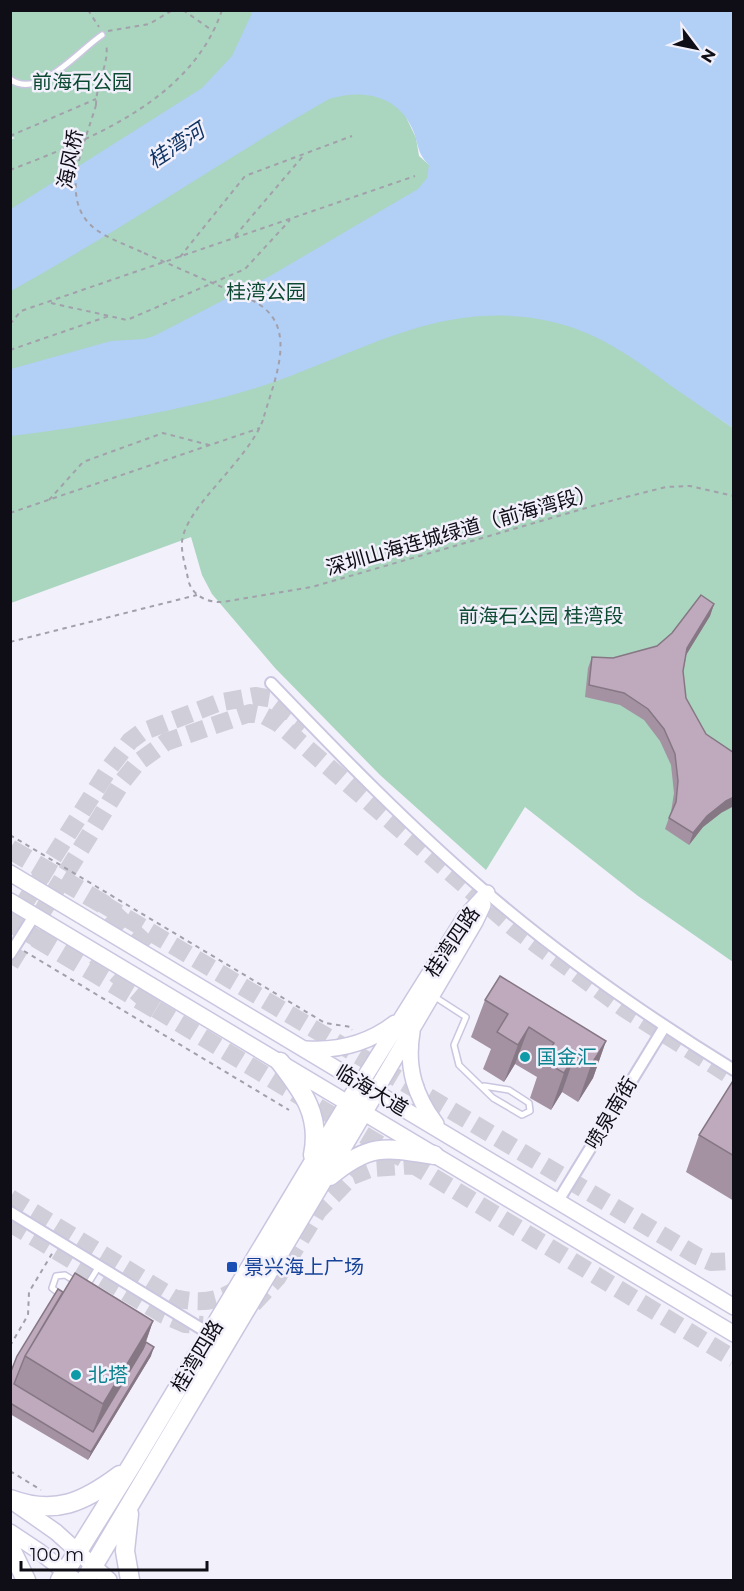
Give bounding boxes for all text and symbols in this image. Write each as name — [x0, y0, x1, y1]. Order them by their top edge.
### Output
north arrow — [666, 18, 726, 78]
text: N — [697, 45, 720, 66]
park label: 前海石公园 — [32, 70, 132, 94]
water label: 桂湾河 — [143, 116, 212, 173]
street label: 海风桥 — [52, 127, 88, 191]
park label: 桂湾公园 — [226, 280, 306, 304]
street label: 深圳山海连城绿道（前海湾段） — [323, 480, 599, 580]
park label: 前海石公园 桂湾段 — [458, 604, 624, 628]
street label: 桂湾四路 — [420, 902, 484, 982]
place label: 国金汇 — [537, 1045, 597, 1069]
marker: 国金汇 — [518, 1050, 532, 1064]
street label: 临海大道 — [332, 1059, 412, 1121]
street label: 喷泉南街 — [580, 1073, 642, 1153]
place label: 景兴海上广场 — [244, 1255, 364, 1279]
marker: 景兴海上广场 — [225, 1260, 239, 1274]
street label: 桂湾四路 — [166, 1316, 228, 1396]
place label: 北塔 — [88, 1363, 128, 1387]
marker: 北塔 — [69, 1368, 83, 1382]
scale bar — [21, 1534, 207, 1572]
text: 100 m — [30, 1544, 84, 1566]

